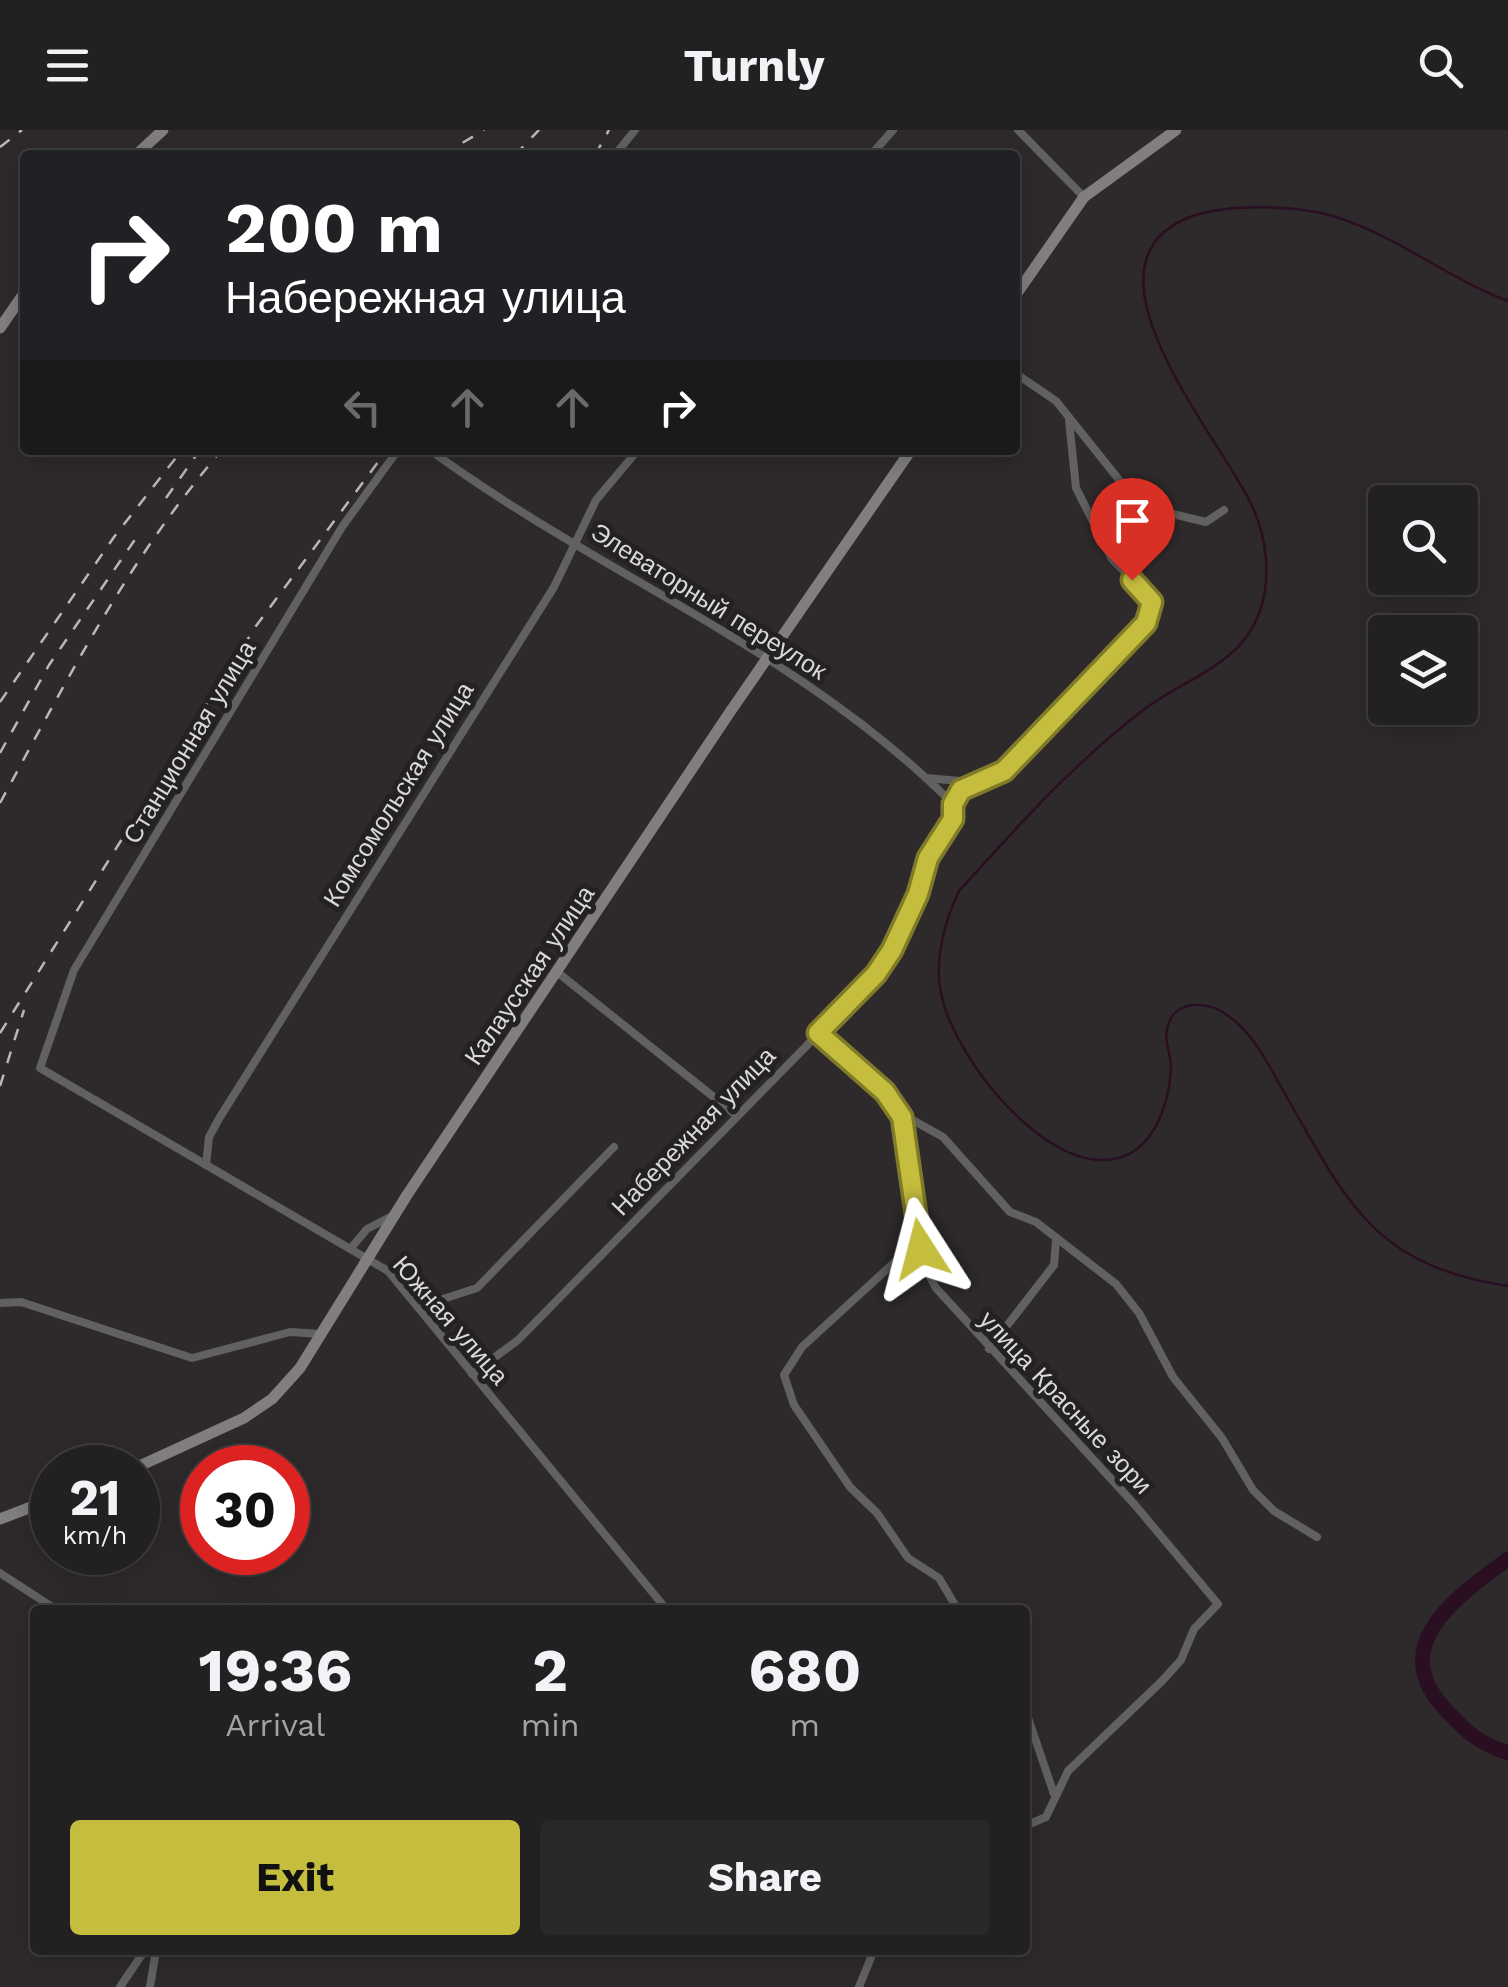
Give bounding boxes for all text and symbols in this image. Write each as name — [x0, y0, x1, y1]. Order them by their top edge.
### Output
icon: menu — [40, 38, 95, 93]
icon: search — [1413, 38, 1468, 93]
text: Turnly — [683, 39, 825, 92]
text: 200 m — [225, 187, 443, 269]
icon: right — [60, 190, 190, 320]
text: Набережная улица — [225, 271, 626, 324]
icon: left — [335, 380, 390, 435]
icon: ahead — [440, 380, 495, 435]
icon: ahead — [545, 380, 600, 435]
icon: right — [650, 380, 705, 435]
pin — [1090, 478, 1175, 581]
map controls — [1368, 485, 1478, 725]
button: search — [1368, 485, 1478, 595]
icon: arrive — [1105, 493, 1160, 548]
street label: Элеваторный переулок — [586, 517, 833, 686]
button: layers — [1368, 615, 1478, 725]
street label: Станционная улица — [117, 636, 262, 849]
street label: Комсомольская улица — [317, 677, 479, 912]
street label: Калаусская улица — [459, 880, 600, 1070]
street label: Набережная улица — [606, 1041, 781, 1222]
position arrow — [869, 1197, 973, 1301]
street label: Южная улица — [387, 1250, 514, 1390]
street label: улица Красные зори — [973, 1305, 1158, 1500]
speed limit sign: 30 — [180, 1445, 310, 1575]
text: 21 — [69, 1468, 121, 1527]
text: km/h — [63, 1521, 127, 1550]
text: 19:36 — [199, 1635, 352, 1706]
text: 2 — [532, 1635, 568, 1706]
text: 680 — [748, 1635, 861, 1706]
text: Arrival — [225, 1706, 325, 1744]
text: min — [521, 1706, 580, 1744]
text: m — [790, 1706, 820, 1744]
button: Exit — [70, 1820, 520, 1935]
button: Share — [540, 1820, 990, 1935]

